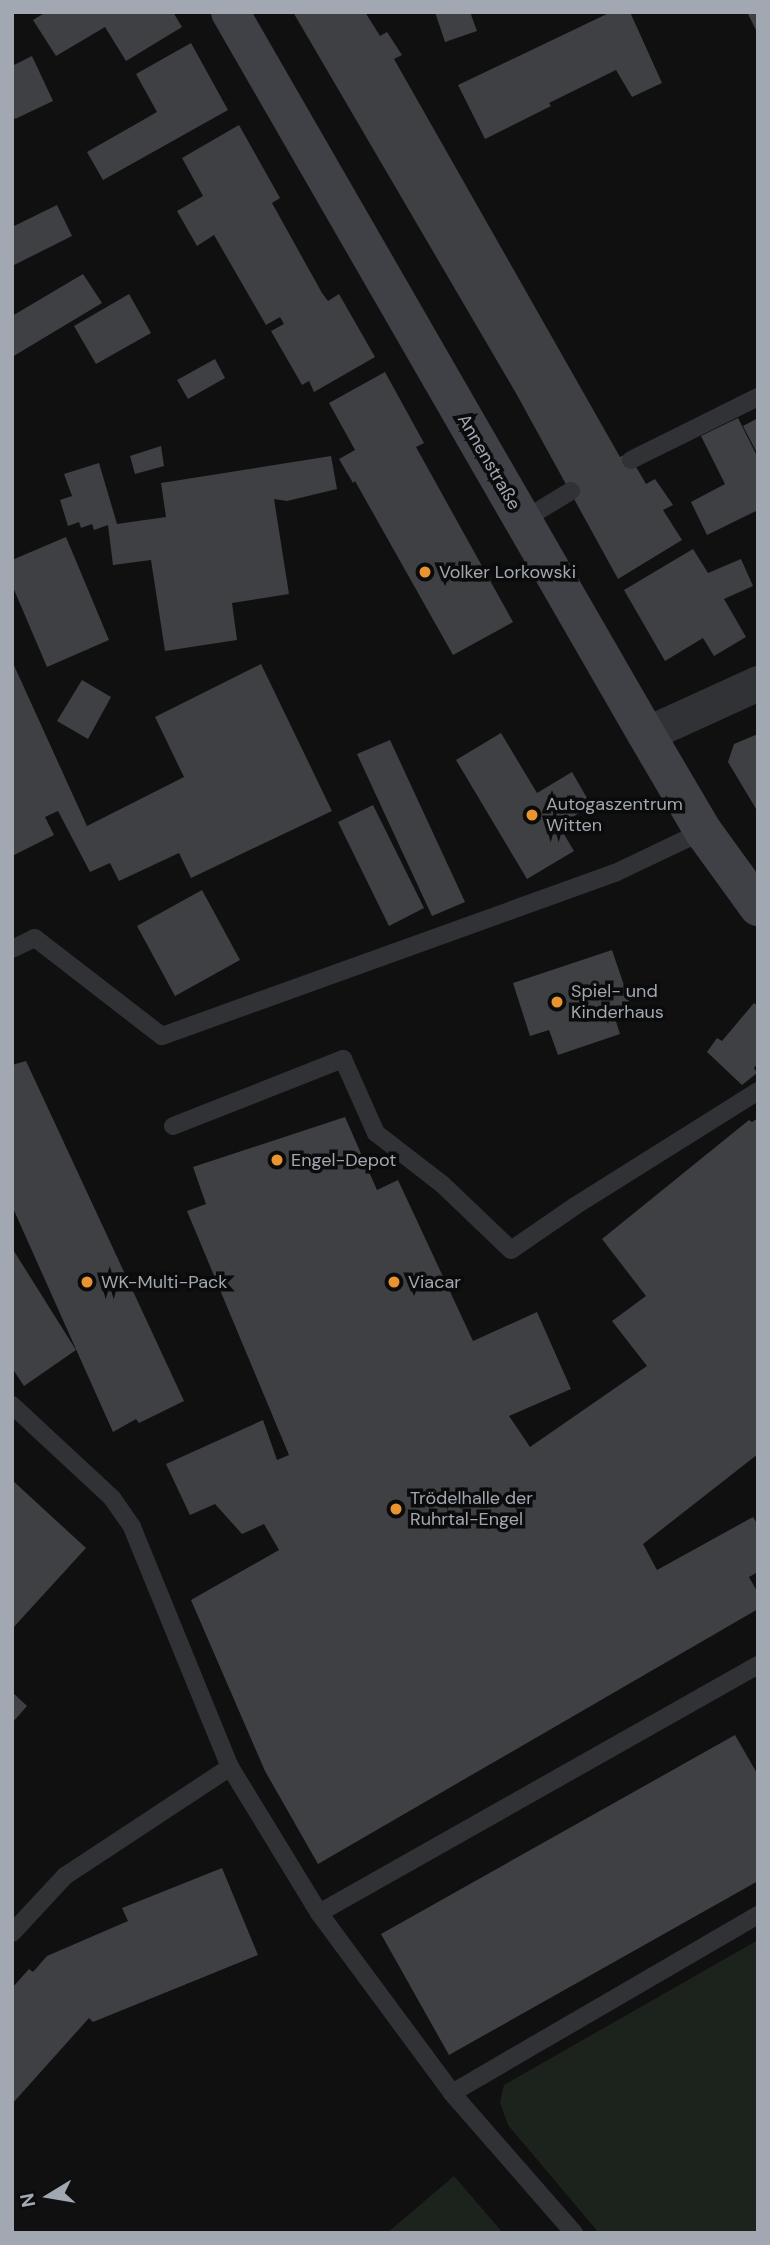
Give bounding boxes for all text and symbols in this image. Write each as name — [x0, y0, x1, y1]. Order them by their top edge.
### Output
street label: Annenstraße — [453, 410, 525, 514]
place label: Volker Lorkowski — [439, 561, 576, 583]
marker: Volker Lorkowski — [417, 564, 433, 580]
place label: Autogaszentrum Witten — [546, 794, 683, 836]
marker: Autogaszentrum Witten — [524, 807, 540, 823]
place label: Spiel- und Kinderhaus — [571, 981, 664, 1024]
marker: Spiel- und Kinderhaus — [549, 994, 565, 1010]
place label: Engel-Depot — [291, 1149, 396, 1171]
marker: Engel-Depot — [269, 1152, 285, 1168]
place label: WK-Multi-Pack — [101, 1271, 227, 1293]
place label: Viacar — [408, 1271, 461, 1293]
marker: WK-Multi-Pack — [79, 1274, 95, 1290]
marker: Viacar — [386, 1274, 402, 1290]
place label: Trödelhalle der Ruhrtal-Engel — [410, 1488, 533, 1530]
marker: Trödelhalle der Ruhrtal-Engel — [388, 1501, 404, 1517]
north arrow — [14, 2161, 84, 2231]
text: N — [14, 2191, 41, 2209]

